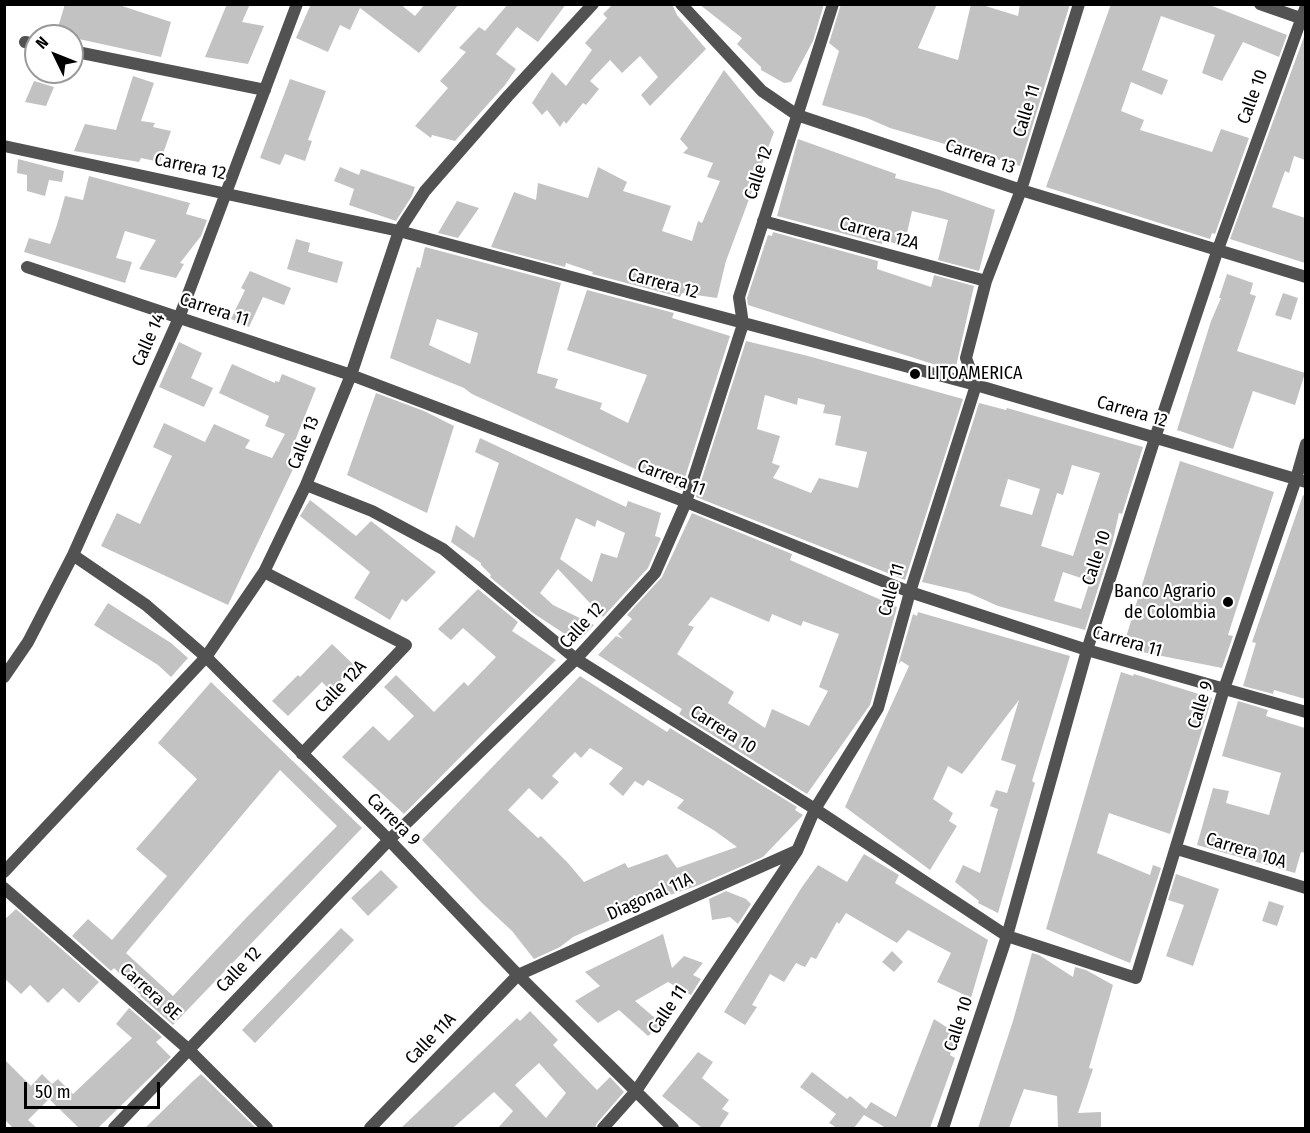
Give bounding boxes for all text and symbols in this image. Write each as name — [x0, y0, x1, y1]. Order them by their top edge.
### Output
north arrow — [24, 24, 84, 84]
text: N — [32, 33, 52, 53]
street label: Calle 10 — [1233, 67, 1273, 127]
street label: Calle 11 — [1009, 82, 1045, 140]
street label: Carrera 13 — [942, 135, 1018, 179]
street label: Calle 12 — [740, 143, 778, 203]
street label: Carrera 12 — [152, 149, 228, 185]
street label: Carrera 12A — [837, 213, 921, 255]
street label: Carrera 12 — [625, 264, 701, 304]
street label: Carrera 11 — [177, 289, 251, 331]
street label: Calle 14 — [128, 310, 170, 370]
place label: LITOAMERICA — [927, 363, 1022, 385]
marker: LITOAMERICA — [908, 367, 922, 381]
street label: Carrera 12 — [1094, 392, 1170, 432]
street label: Calle 13 — [284, 413, 324, 473]
street label: Carrera 11 — [634, 455, 708, 501]
street label: Calle 10 — [1078, 528, 1116, 588]
street label: Calle 11 — [874, 561, 910, 619]
place label: Banco Agrario de Colombia — [1114, 581, 1216, 624]
marker: Banco Agrario de Colombia — [1221, 595, 1235, 609]
street label: Calle 12 — [555, 598, 609, 654]
street label: Carrera 11 — [1090, 622, 1164, 662]
street label: Calle 12A — [311, 656, 371, 718]
street label: Calle 9 — [1184, 678, 1218, 732]
street label: Carrera 10 — [686, 701, 760, 759]
street label: Carrera 9 — [362, 789, 424, 851]
street label: Carrera 10A — [1203, 828, 1289, 874]
street label: Diagonal 11A — [604, 868, 696, 926]
street label: Calle 12 — [212, 943, 266, 997]
street label: Carrera 8E — [115, 959, 185, 1025]
street label: Calle 11 — [644, 982, 692, 1038]
street label: Calle 10 — [940, 994, 978, 1054]
street label: Calle 11A — [401, 1009, 461, 1069]
scale bar — [27, 1070, 164, 1108]
text: 50 m — [35, 1081, 71, 1103]

